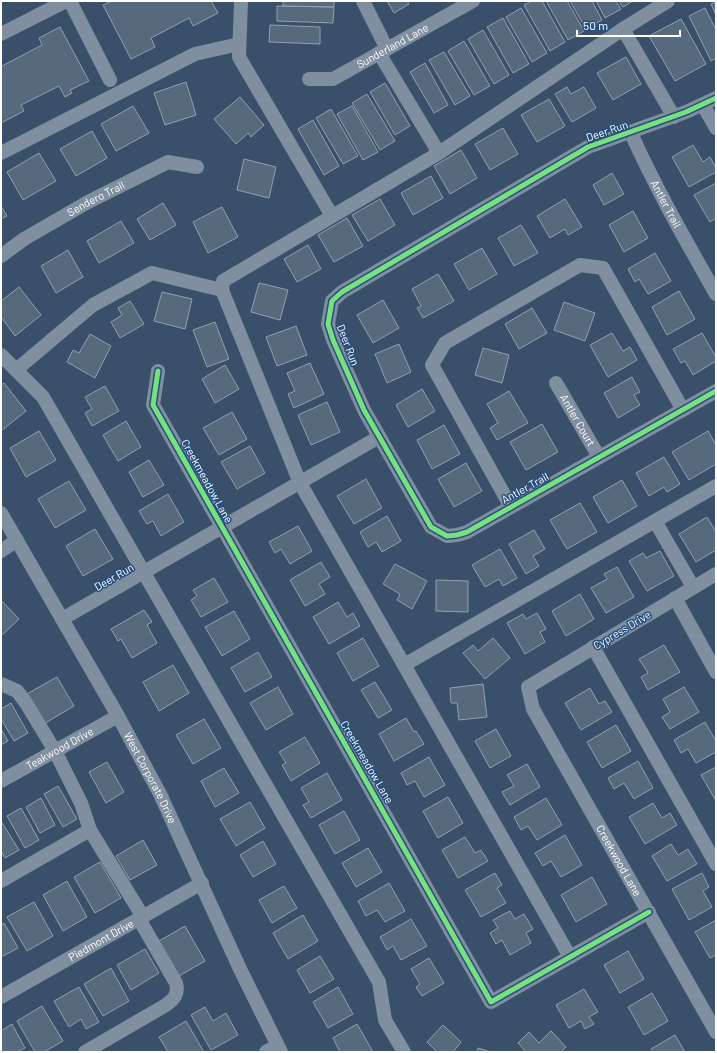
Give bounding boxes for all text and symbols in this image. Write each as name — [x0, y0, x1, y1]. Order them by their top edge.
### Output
scale bar — [577, 12, 680, 38]
text: 50 m — [583, 18, 608, 32]
street label: Sunderland Lane — [354, 20, 430, 71]
street label: Deer Run — [584, 117, 629, 144]
street label: Sendero Trail — [65, 178, 126, 219]
street label: Antler Trail — [649, 178, 684, 230]
street label: Deer Run — [335, 322, 362, 367]
street label: Antler Court — [558, 392, 598, 448]
street label: Creekmeadow Lane — [179, 437, 236, 525]
street label: Antler Trail — [499, 469, 551, 506]
street label: Deer Run — [92, 560, 136, 593]
street label: Cypress Drive — [591, 607, 653, 652]
street label: Creekmeadow Lane — [338, 718, 397, 806]
street label: Teakwood Drive — [23, 724, 95, 772]
street label: West Corporate Drive — [122, 730, 180, 825]
street label: Creekwood Lane — [594, 822, 645, 898]
street label: Piedmont Drive — [66, 916, 136, 963]

